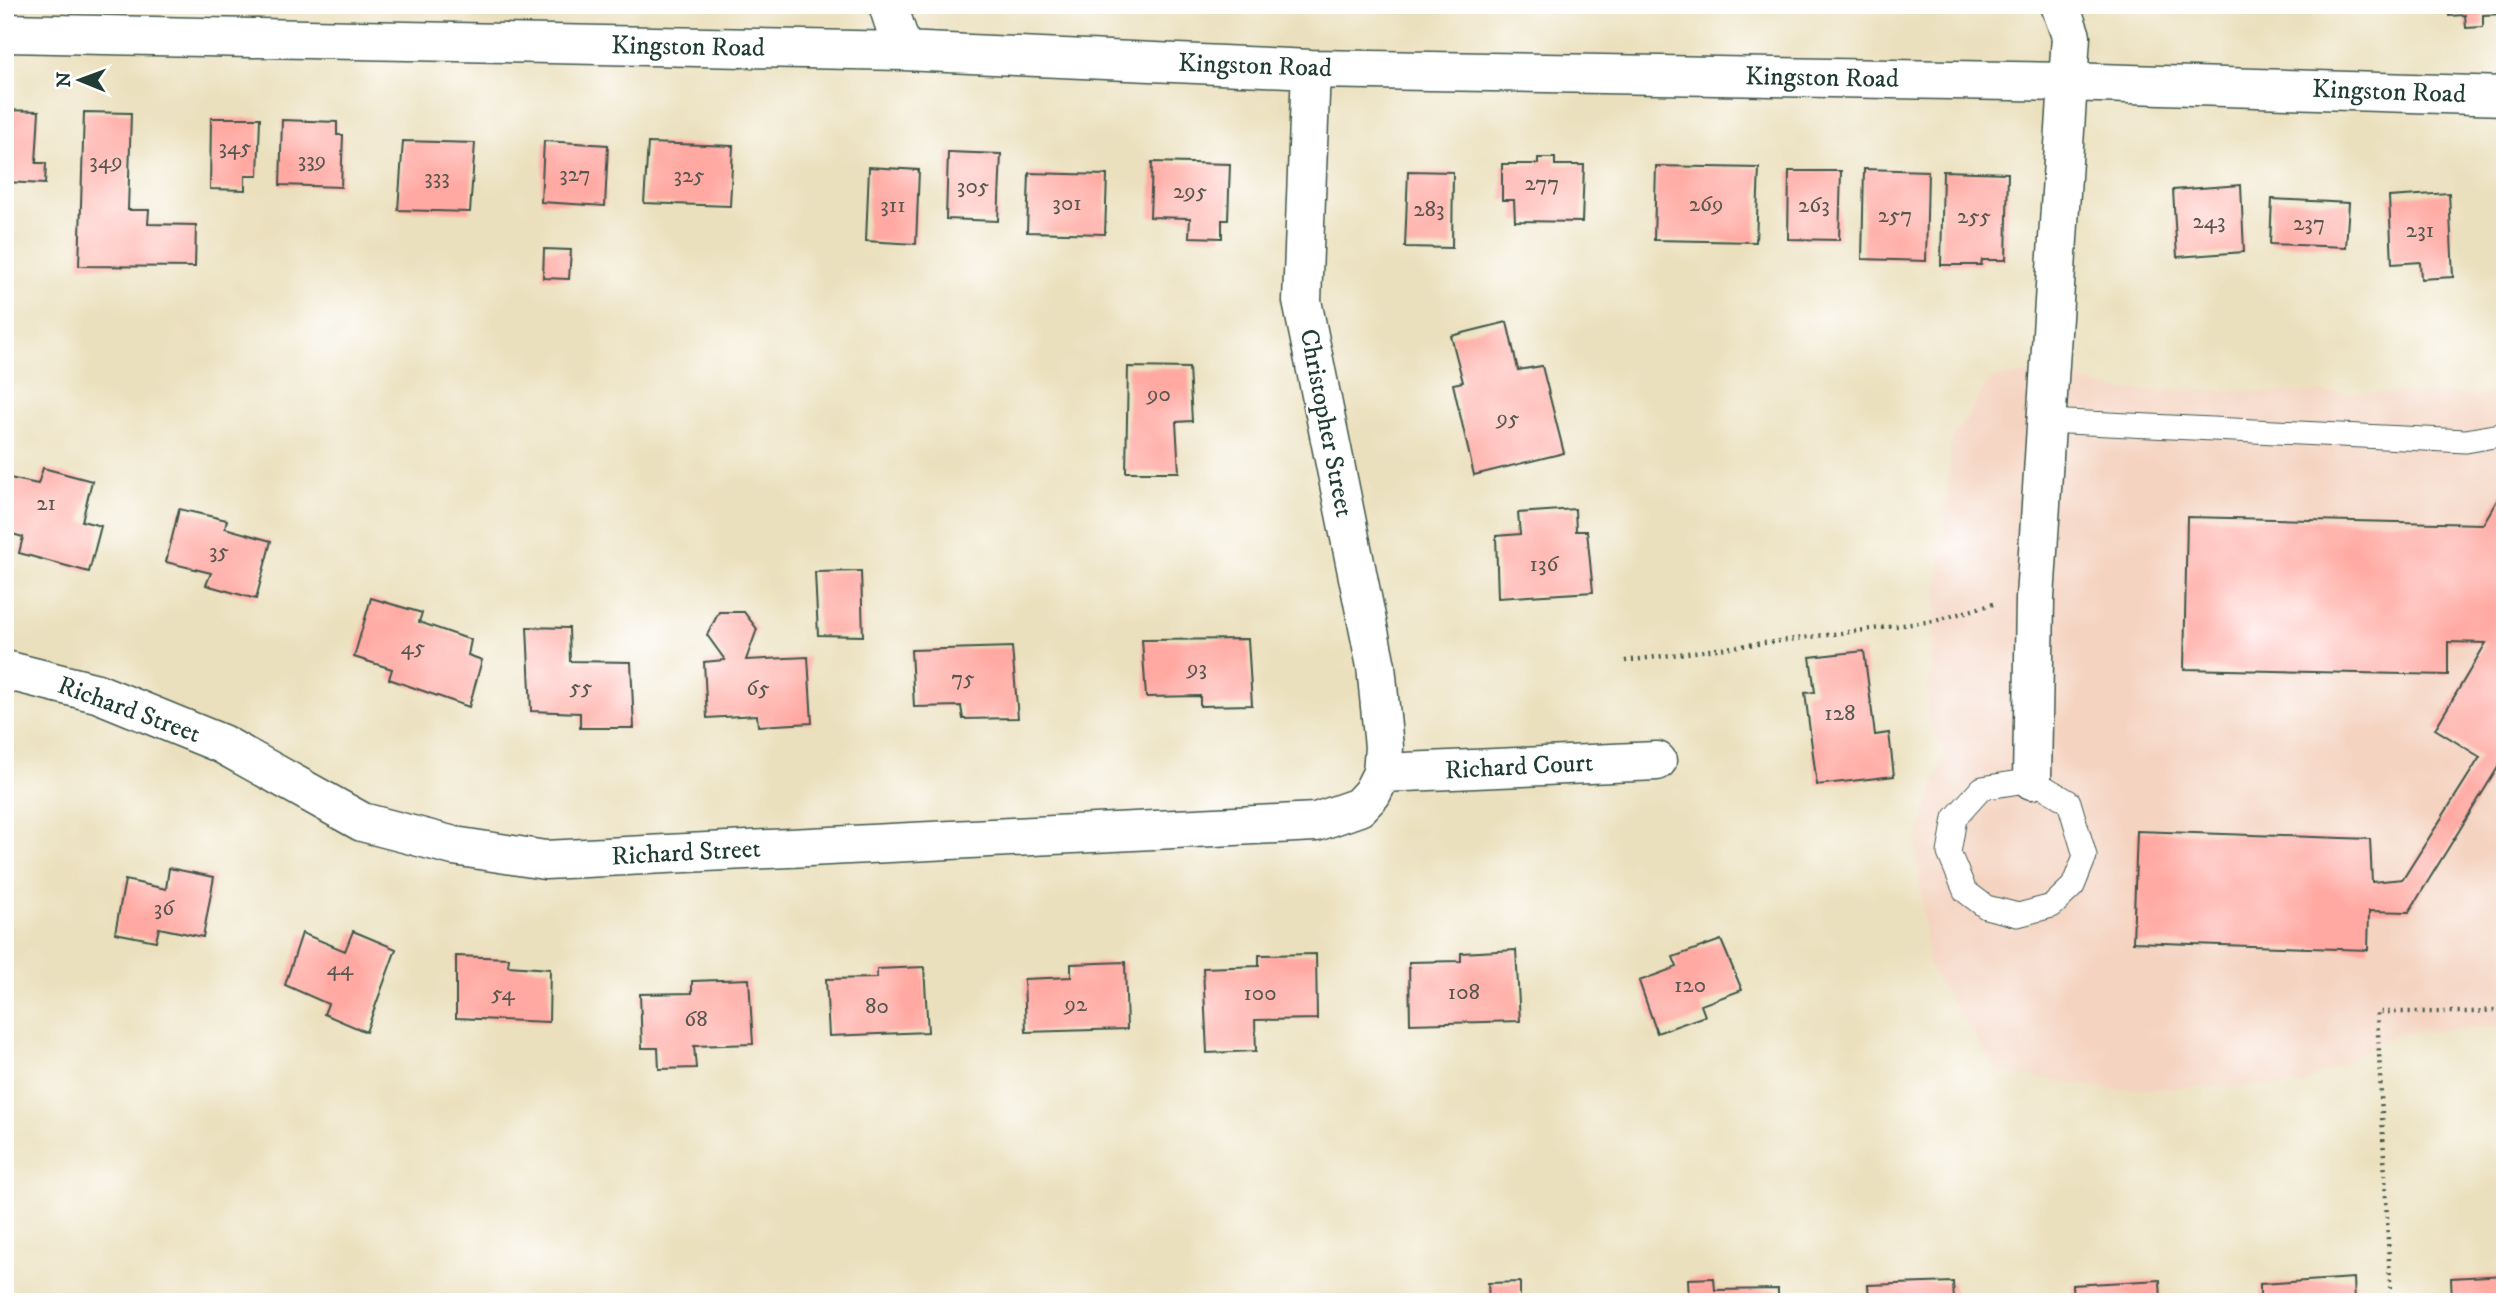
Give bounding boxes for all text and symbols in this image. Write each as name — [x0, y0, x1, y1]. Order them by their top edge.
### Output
street label: Kingston Road — [611, 29, 765, 65]
north arrow — [46, 46, 116, 116]
street label: Kingston Road — [1178, 47, 1332, 85]
street label: Kingston Road — [1745, 60, 1899, 96]
text: N — [53, 71, 76, 88]
street label: Kingston Road — [2312, 73, 2466, 111]
house number: 345 — [218, 133, 252, 162]
house number: 339 — [298, 146, 326, 175]
house number: 349 — [89, 147, 123, 176]
house number: 327 — [559, 160, 591, 189]
house number: 325 — [673, 161, 705, 190]
house number: 333 — [424, 163, 450, 192]
house number: 277 — [1525, 169, 1559, 198]
house number: 305 — [957, 172, 989, 201]
house number: 295 — [1173, 177, 1207, 206]
house number: 301 — [1052, 189, 1082, 218]
house number: 269 — [1689, 190, 1723, 219]
house number: 311 — [880, 191, 906, 220]
house number: 263 — [1798, 191, 1830, 220]
house number: 283 — [1413, 195, 1445, 224]
house number: 257 — [1878, 201, 1912, 230]
house number: 255 — [1957, 202, 1991, 231]
house number: 243 — [2192, 207, 2226, 236]
house number: 237 — [2293, 209, 2325, 238]
house number: 231 — [2406, 216, 2434, 245]
street label: Christopher Street — [1292, 326, 1360, 520]
house number: 90 — [1146, 380, 1171, 409]
house number: 95 — [1496, 404, 1519, 433]
house number: 21 — [36, 489, 56, 518]
house number: 35 — [209, 537, 229, 566]
house number: 136 — [1530, 550, 1560, 579]
house number: 45 — [401, 633, 425, 662]
house number: 93 — [1186, 654, 1207, 683]
house number: 75 — [951, 664, 975, 693]
street label: Richard Street — [53, 669, 205, 751]
house number: 55 — [570, 673, 592, 702]
house number: 65 — [746, 674, 770, 703]
house number: 128 — [1824, 699, 1856, 728]
street label: Richard Court — [1444, 747, 1594, 787]
street label: Richard Street — [610, 833, 762, 873]
house number: 36 — [154, 894, 175, 923]
house number: 44 — [327, 954, 354, 983]
house number: 120 — [1674, 971, 1706, 1000]
house number: 108 — [1448, 978, 1480, 1007]
house number: 54 — [491, 979, 515, 1008]
house number: 100 — [1243, 979, 1277, 1008]
house number: 92 — [1064, 990, 1088, 1019]
house number: 80 — [865, 992, 889, 1021]
house number: 68 — [684, 1005, 708, 1034]

